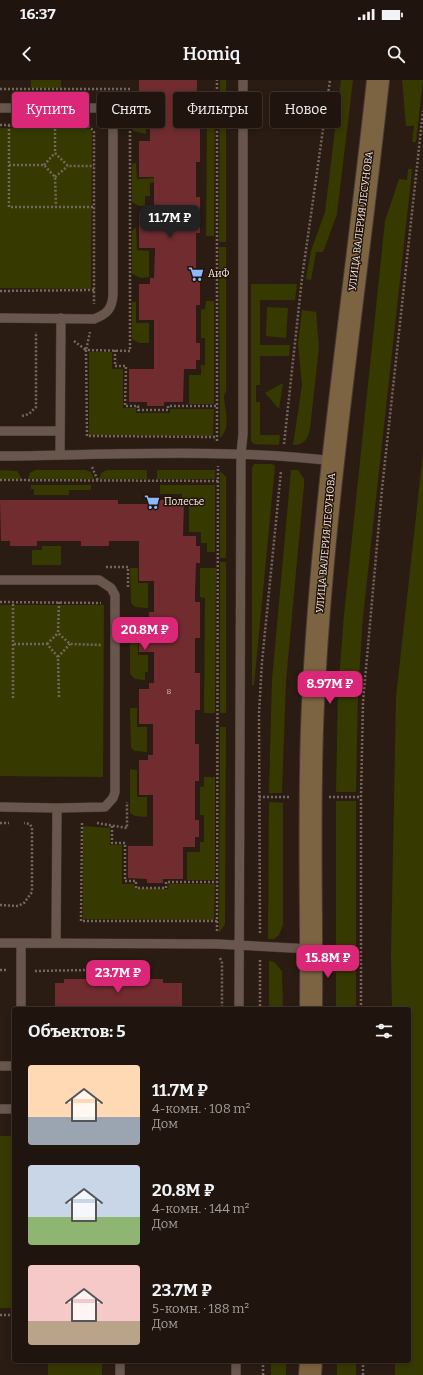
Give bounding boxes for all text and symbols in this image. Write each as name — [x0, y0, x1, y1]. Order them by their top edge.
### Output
text: 16:37 — [20, 5, 56, 23]
icon: back — [16, 43, 38, 65]
text: Homiq — [183, 43, 240, 65]
icon: search — [385, 43, 407, 65]
chip: Купить — [12, 92, 89, 128]
chip: Снять — [97, 92, 165, 128]
chip: Фильтры — [173, 92, 262, 128]
chip: Новое — [270, 92, 341, 128]
street label: УЛИЦА ВАЛЕРИЯ ЛЕСУНОВА — [346, 150, 376, 292]
pin: 11.7M ₽ — [133, 205, 207, 239]
text: 11.7M ₽ — [149, 210, 191, 225]
supermarket icon: АиФ — [187, 265, 205, 283]
place label: АиФ — [208, 268, 229, 280]
street label: УЛИЦА ВАЛЕРИЯ ЛЕСУНОВА — [314, 472, 338, 614]
supermarket icon: Полесье — [143, 493, 161, 511]
place label: Полесье — [164, 496, 204, 508]
pin: 20.8M ₽ — [108, 617, 182, 651]
text: 20.8M ₽ — [121, 622, 169, 637]
pin: 8.97M ₽ — [293, 671, 367, 705]
text: 8.97M ₽ — [307, 676, 353, 691]
house number: 8 — [167, 687, 172, 696]
pin: 15.8M ₽ — [291, 945, 365, 979]
text: 15.8M ₽ — [305, 950, 351, 965]
pin: 23.7M ₽ — [81, 960, 155, 994]
text: 23.7M ₽ — [95, 965, 141, 980]
icon: filters — [373, 1020, 395, 1042]
text: Объектов: 5 — [28, 1021, 126, 1042]
text: 11.7M ₽ — [152, 1080, 208, 1101]
icon: home — [60, 1081, 108, 1129]
text: 4-комн. · 108 m² — [152, 1101, 250, 1116]
text: Дом — [152, 1116, 178, 1131]
text: 20.8M ₽ — [152, 1180, 214, 1201]
icon: home — [60, 1181, 108, 1229]
text: 4-комн. · 144 m² — [152, 1201, 249, 1216]
text: Дом — [152, 1216, 178, 1231]
text: 23.7M ₽ — [152, 1280, 212, 1301]
icon: home — [60, 1281, 108, 1329]
text: 5-комн. · 188 m² — [152, 1301, 249, 1316]
text: Дом — [152, 1316, 178, 1331]

